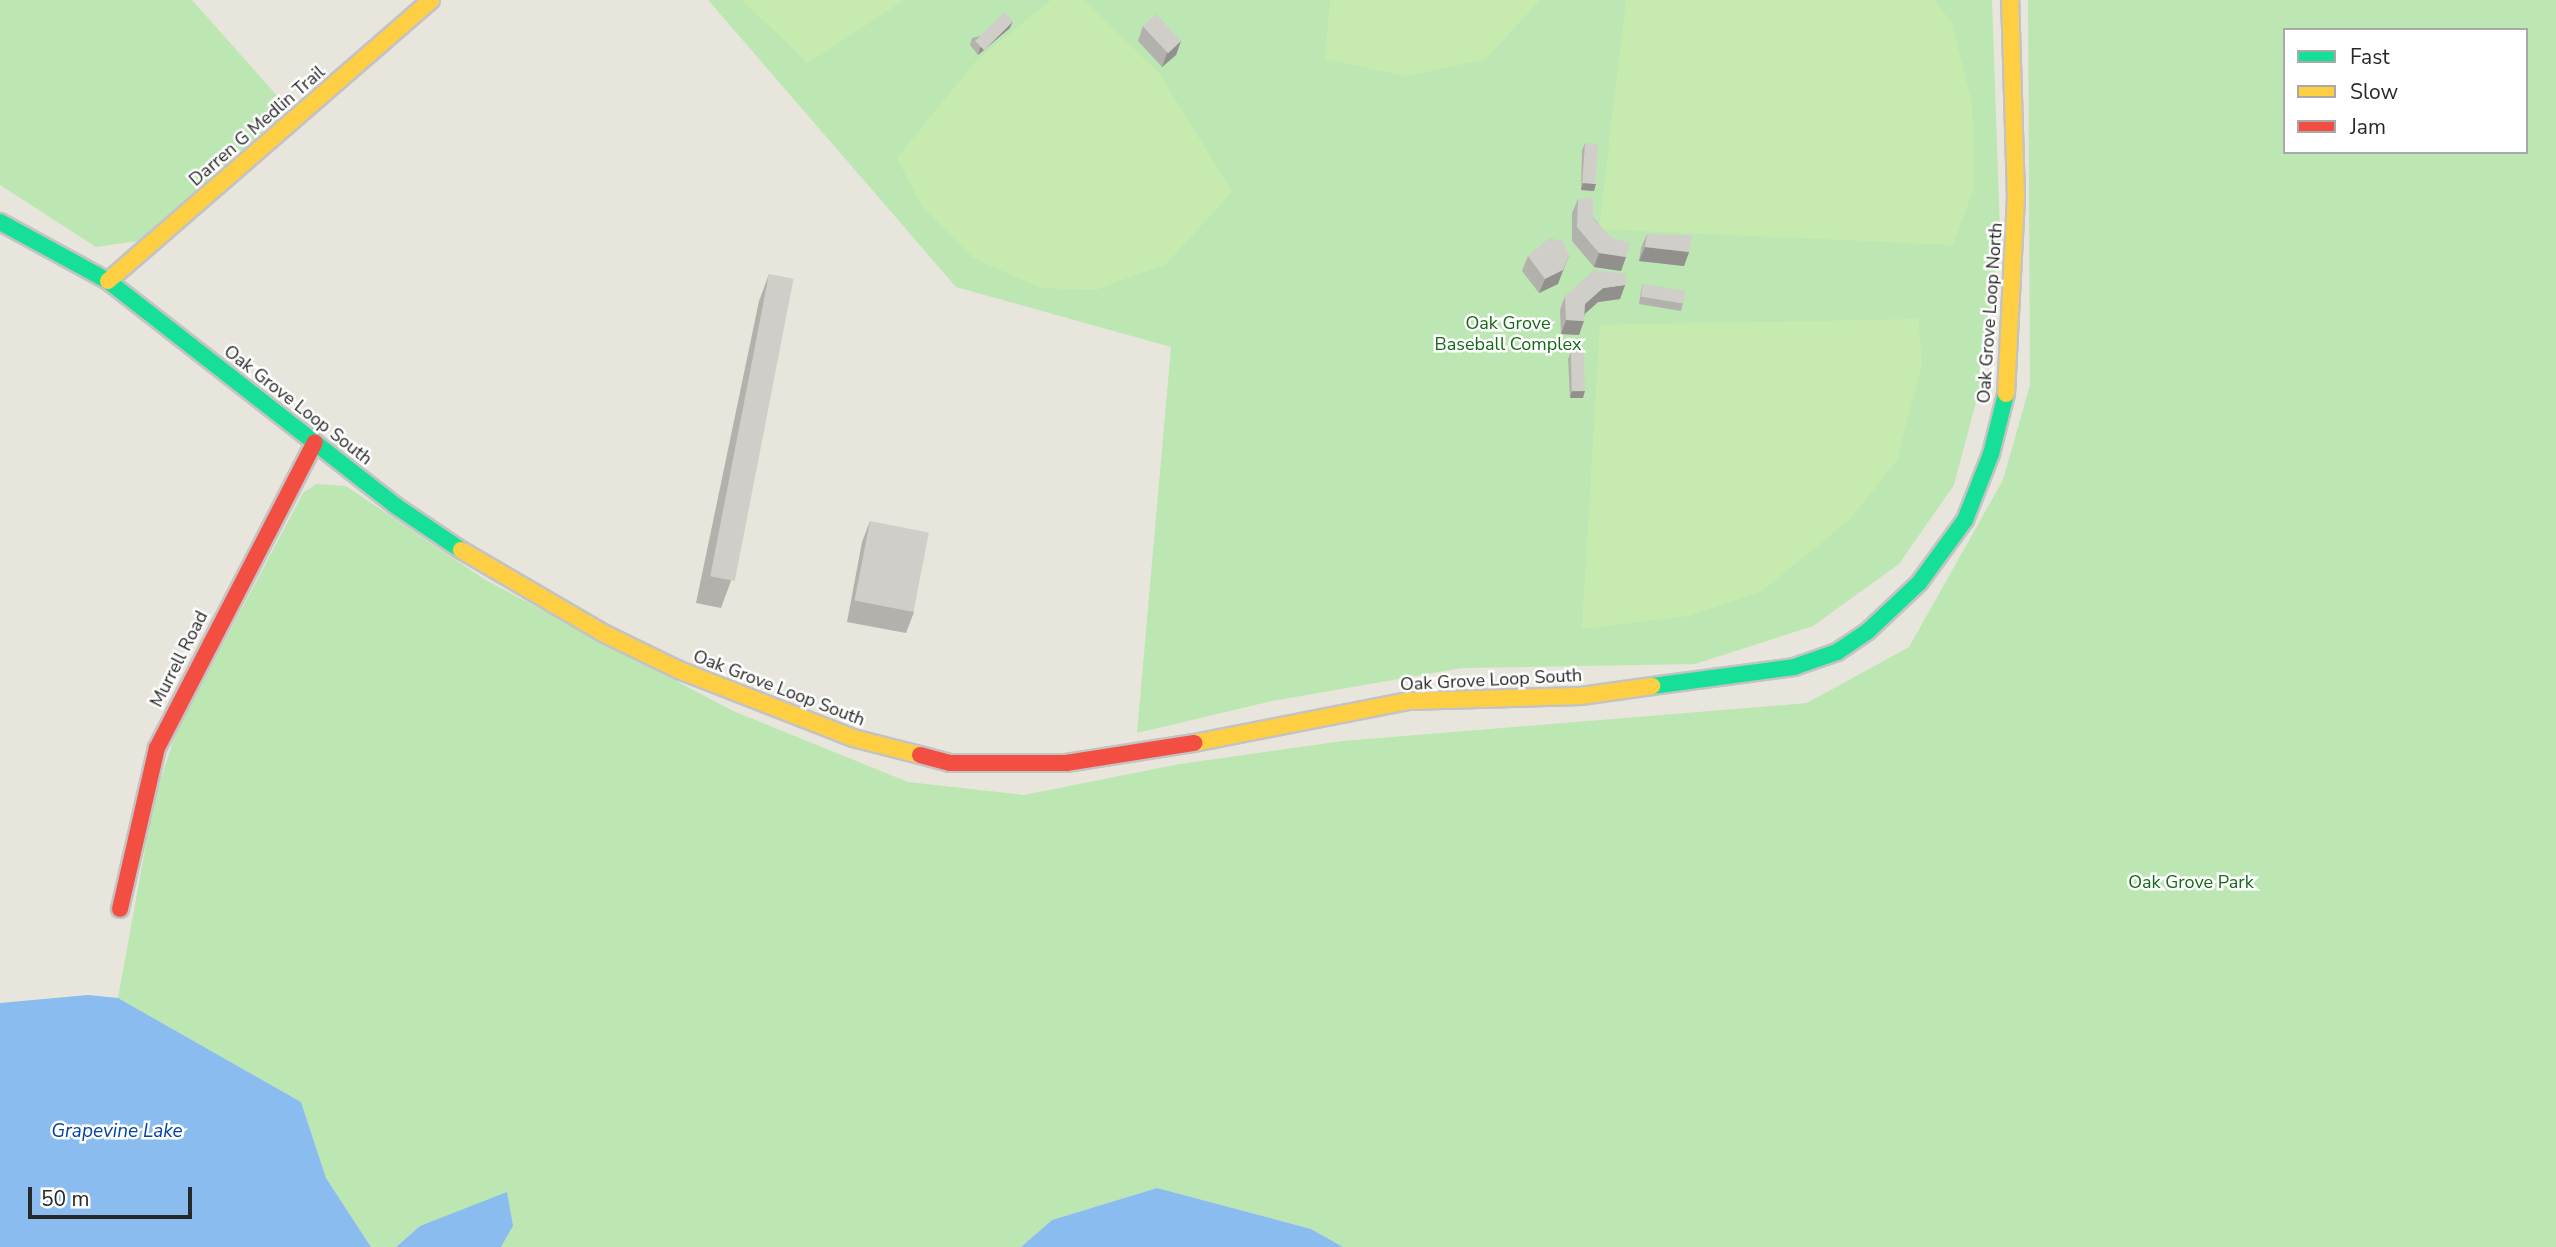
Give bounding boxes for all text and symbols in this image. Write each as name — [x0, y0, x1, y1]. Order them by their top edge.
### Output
legend — [2283, 28, 2528, 154]
text: Fast — [2350, 43, 2390, 71]
street label: Darren G Medlin Trail — [185, 61, 329, 191]
text: Slow — [2350, 78, 2398, 106]
text: Jam — [2350, 113, 2386, 141]
street label: Oak Grove Loop North — [1973, 222, 2007, 404]
park label: Oak Grove Baseball Complex — [1435, 313, 1581, 356]
street label: Oak Grove Loop South — [220, 340, 376, 470]
street label: Murrell Road — [146, 607, 212, 711]
street label: Oak Grove Loop South — [690, 645, 868, 731]
street label: Oak Grove Loop South — [1400, 664, 1582, 696]
park label: Oak Grove Park — [2128, 871, 2254, 893]
water label: Grapevine Lake — [51, 1121, 183, 1143]
scale bar — [32, 1174, 196, 1218]
text: 50 m — [41, 1185, 90, 1213]

